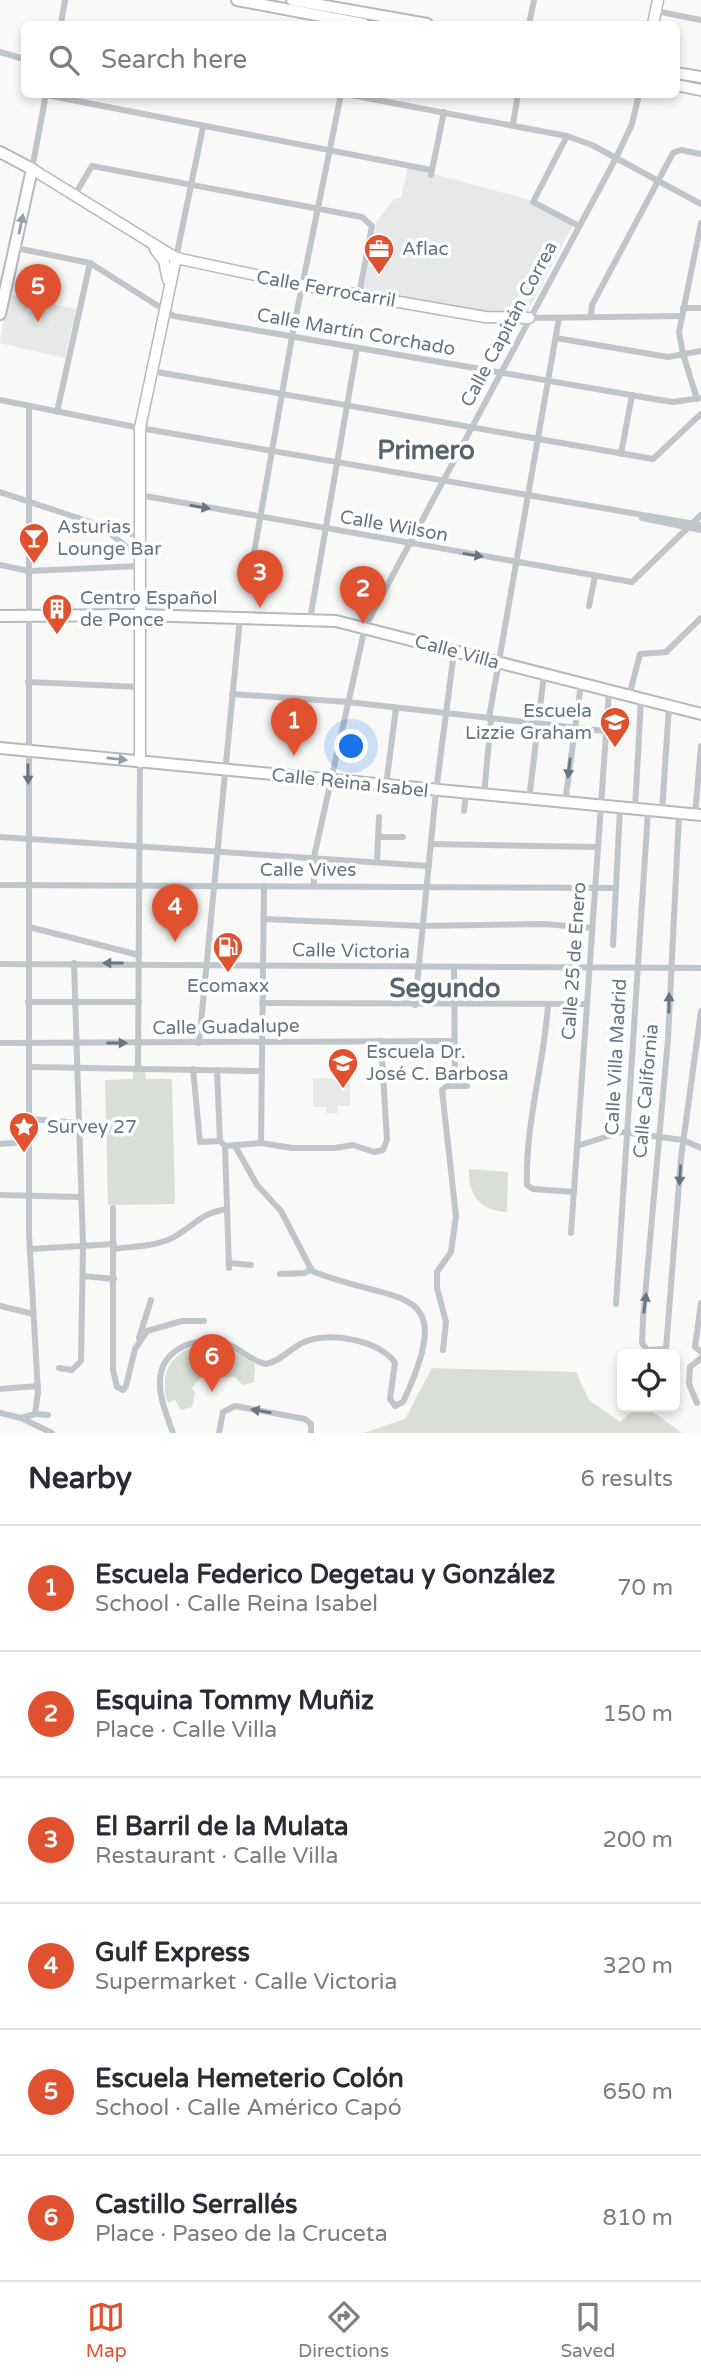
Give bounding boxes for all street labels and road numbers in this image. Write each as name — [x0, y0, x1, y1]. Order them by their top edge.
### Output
street label: Calle Capitán Correa — [456, 237, 562, 411]
street label: Calle Ferrocarril — [255, 266, 397, 312]
street label: Calle Martín Corchado — [255, 304, 457, 360]
street label: Calle Wilson — [338, 506, 450, 546]
street label: Calle Villa — [412, 630, 502, 674]
street label: Calle Reina Isabel — [270, 764, 430, 802]
street label: Calle Vives — [260, 859, 356, 881]
street label: Calle 25 de Enero — [558, 881, 590, 1041]
street label: Calle Victoria — [292, 939, 410, 963]
street label: Calle Villa Madrid — [601, 978, 631, 1136]
street label: Calle Guadalupe — [152, 1015, 300, 1039]
street label: Calle California — [629, 1023, 663, 1159]

